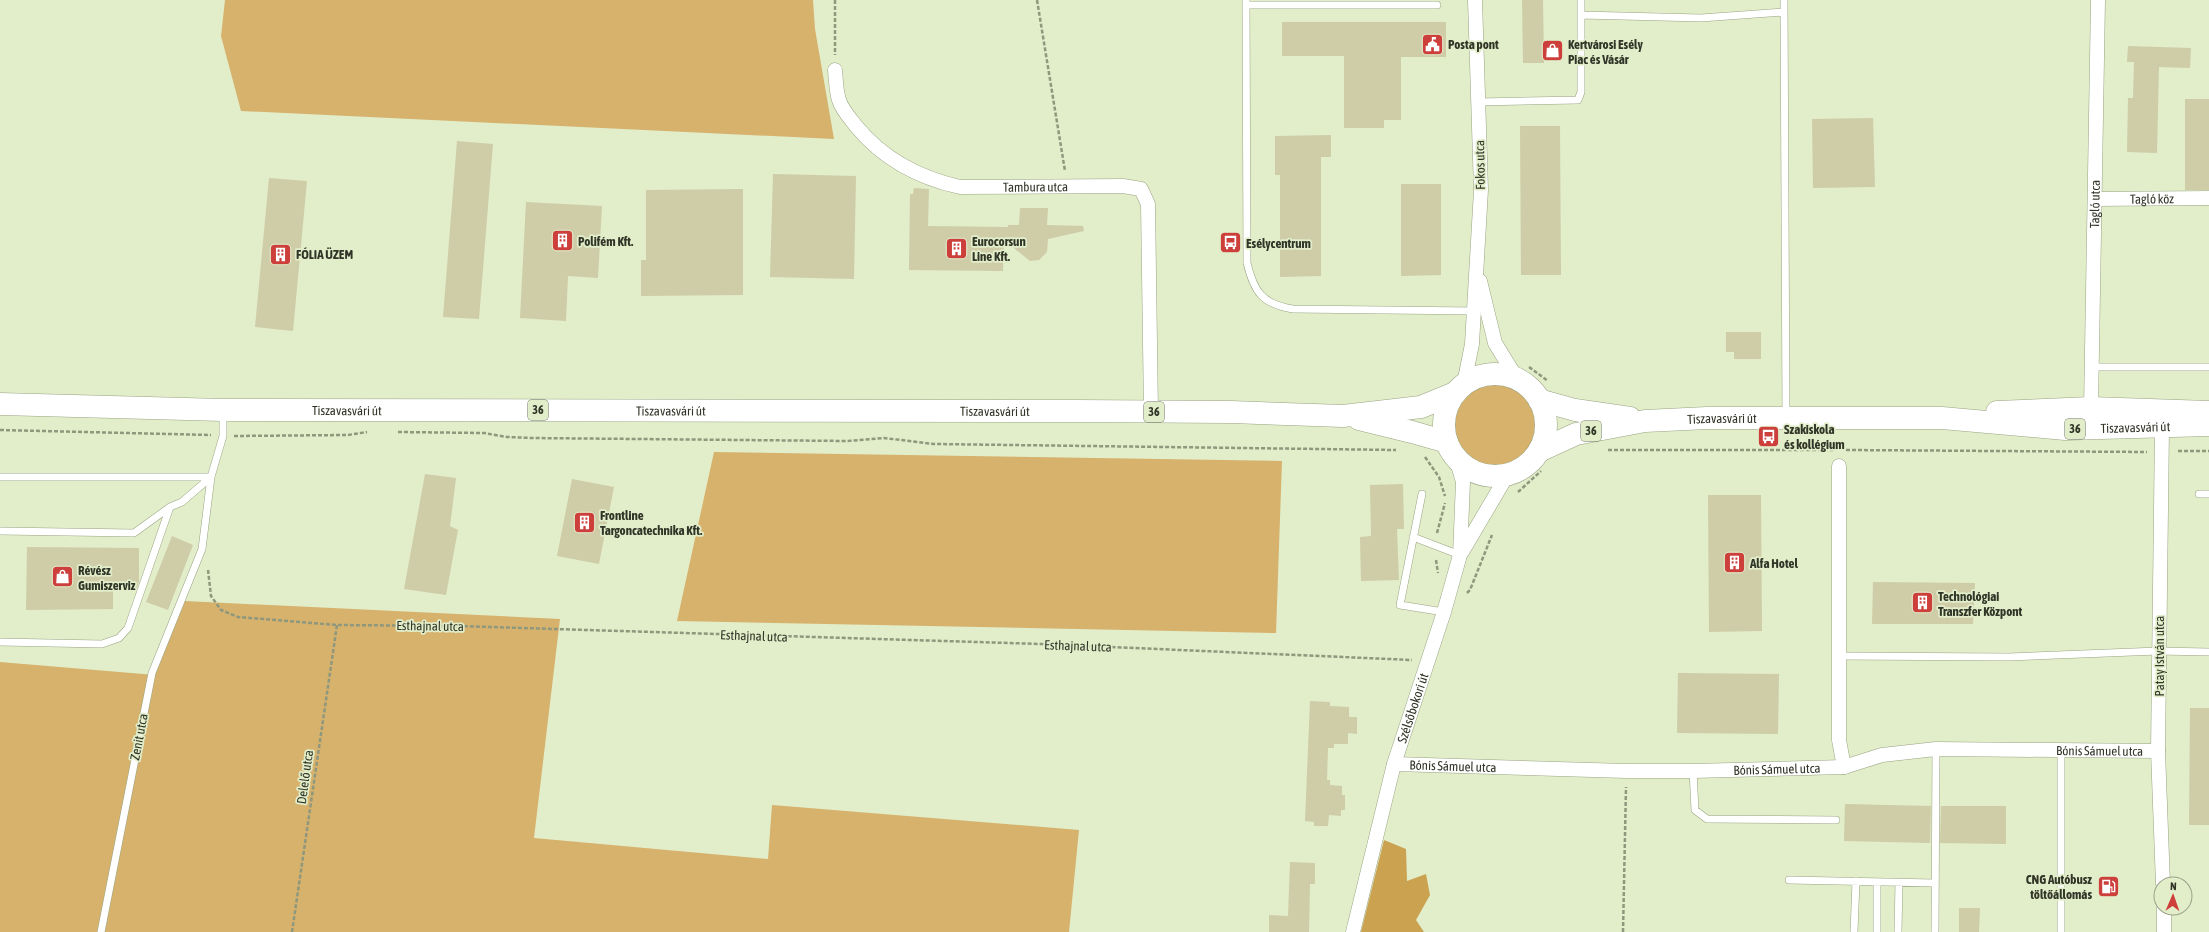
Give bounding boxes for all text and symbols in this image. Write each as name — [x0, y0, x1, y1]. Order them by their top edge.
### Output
public building icon: Posta pont — [1419, 31, 1445, 57]
place label: Posta pont — [1448, 37, 1499, 52]
place label: Kertvárosi Esély Piac és Vásár — [1568, 37, 1643, 67]
shop icon: Kertvárosi Esély Piac és Vásár — [1540, 38, 1566, 64]
street label: Fokos utca — [1472, 140, 1488, 190]
street label: Tambura utca — [1003, 179, 1068, 194]
street label: Tagló utca — [2087, 180, 2102, 228]
street label: Tagló köz — [2130, 191, 2174, 206]
building icon: Polifém Kft. — [549, 228, 575, 254]
bus stop icon: Esélycentrum — [1218, 230, 1244, 256]
place label: Polifém Kft. — [578, 234, 634, 249]
place label: Eurocorsun Line Kft. — [972, 234, 1026, 264]
building icon: Eurocorsun Line Kft. — [943, 235, 969, 261]
place label: Esélycentrum — [1246, 236, 1311, 251]
building icon: FÓLIA ÜZEM — [268, 241, 294, 267]
place label: FÓLIA ÜZEM — [296, 247, 353, 262]
road number: 36 — [528, 400, 548, 420]
road number: 36 — [1144, 402, 1164, 422]
street label: Tiszavasvári út — [312, 403, 382, 418]
street label: Tiszavasvári út — [636, 403, 706, 418]
street label: Tiszavasvári út — [960, 403, 1030, 418]
street label: Tiszavasvári út — [1687, 411, 1757, 426]
road number: 36 — [2065, 419, 2085, 439]
street label: Tiszavasvári út — [2100, 419, 2171, 436]
road number: 36 — [1581, 421, 1601, 441]
place label: Szakiskola és kollégium — [1784, 422, 1845, 452]
bus stop icon: Szakiskola és kollégium — [1755, 423, 1781, 449]
place label: Frontline Targoncatechnika Kft. — [600, 508, 703, 538]
building icon: Frontline Targoncatechnika Kft. — [572, 509, 598, 535]
building icon: Alfa Hotel — [1722, 550, 1748, 576]
place label: Alfa Hotel — [1749, 556, 1798, 571]
place label: Révész Gumiszerviz — [78, 563, 136, 593]
shop icon: Révész Gumiszerviz — [49, 564, 75, 590]
place label: Technológiai Transzfer Központ — [1938, 589, 2023, 619]
building icon: Technológiai Transzfer Központ — [1910, 590, 1936, 616]
street label: Patay István utca — [2152, 616, 2167, 696]
street label: Esthajnal utca — [396, 618, 464, 634]
street label: Esthajnal utca — [720, 627, 788, 645]
street label: Esthajnal utca — [1044, 637, 1112, 655]
street label: Szélsőbokori út — [1394, 671, 1431, 745]
street label: Zenit utca — [127, 712, 151, 762]
street label: Bónis Sámuel utca — [2056, 743, 2143, 758]
street label: Delelő utca — [294, 749, 316, 805]
street label: Bónis Sámuel utca — [1409, 757, 1497, 775]
street label: Bónis Sámuel utca — [1733, 760, 1821, 777]
place label: CNG Autóbusz töltőállomás — [2026, 872, 2092, 902]
fuel station icon: CNG Autóbusz töltőállomás — [2095, 873, 2121, 899]
north arrow — [2153, 876, 2193, 916]
text: N — [2170, 880, 2177, 892]

